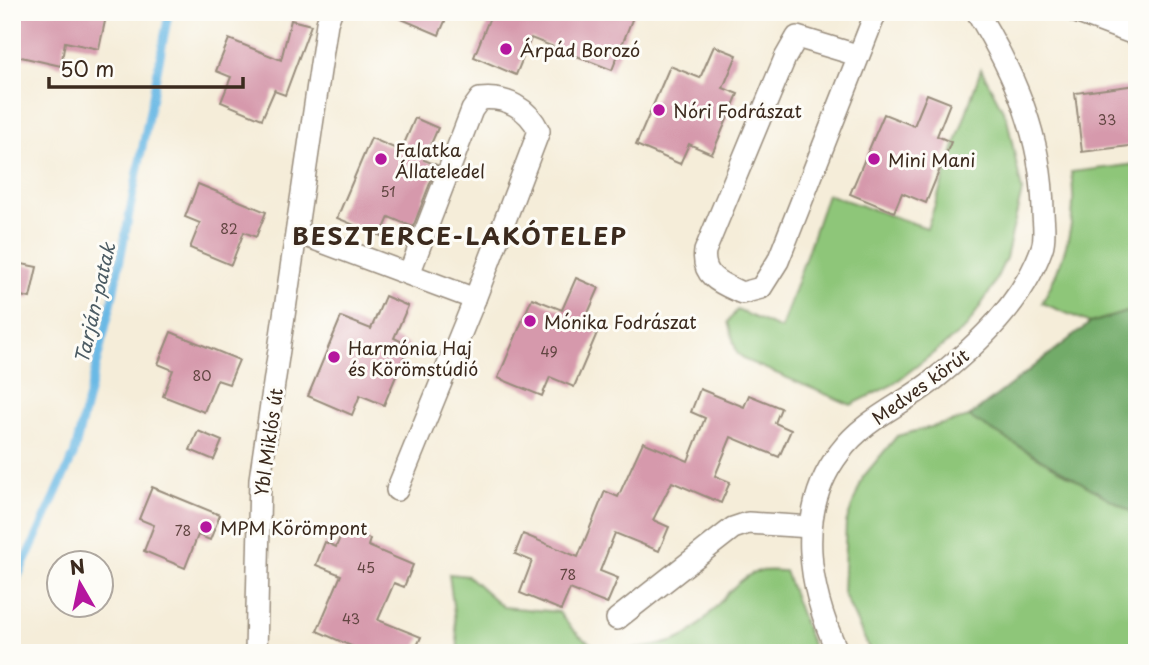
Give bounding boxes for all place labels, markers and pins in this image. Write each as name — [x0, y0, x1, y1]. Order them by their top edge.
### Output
place label: Árpád Borozó — [520, 36, 640, 63]
marker: Árpád Borozó — [498, 41, 514, 57]
place label: Nóri Fodrászat — [673, 97, 802, 124]
marker: Nóri Fodrászat — [651, 102, 667, 118]
place label: Falatka Állateledel — [395, 136, 485, 184]
place label: Mini Mani — [888, 146, 975, 173]
marker: Falatka Állateledel — [373, 151, 389, 167]
marker: Mini Mani — [866, 151, 882, 167]
place label: Mónika Fodrászat — [544, 308, 697, 335]
marker: Mónika Fodrászat — [522, 313, 538, 329]
place label: Harmónia Haj és Körömstúdió — [348, 334, 478, 382]
marker: Harmónia Haj és Körömstúdió — [326, 349, 342, 365]
place label: MPM Körömpont — [220, 514, 367, 541]
marker: MPM Körömpont — [198, 519, 214, 535]

